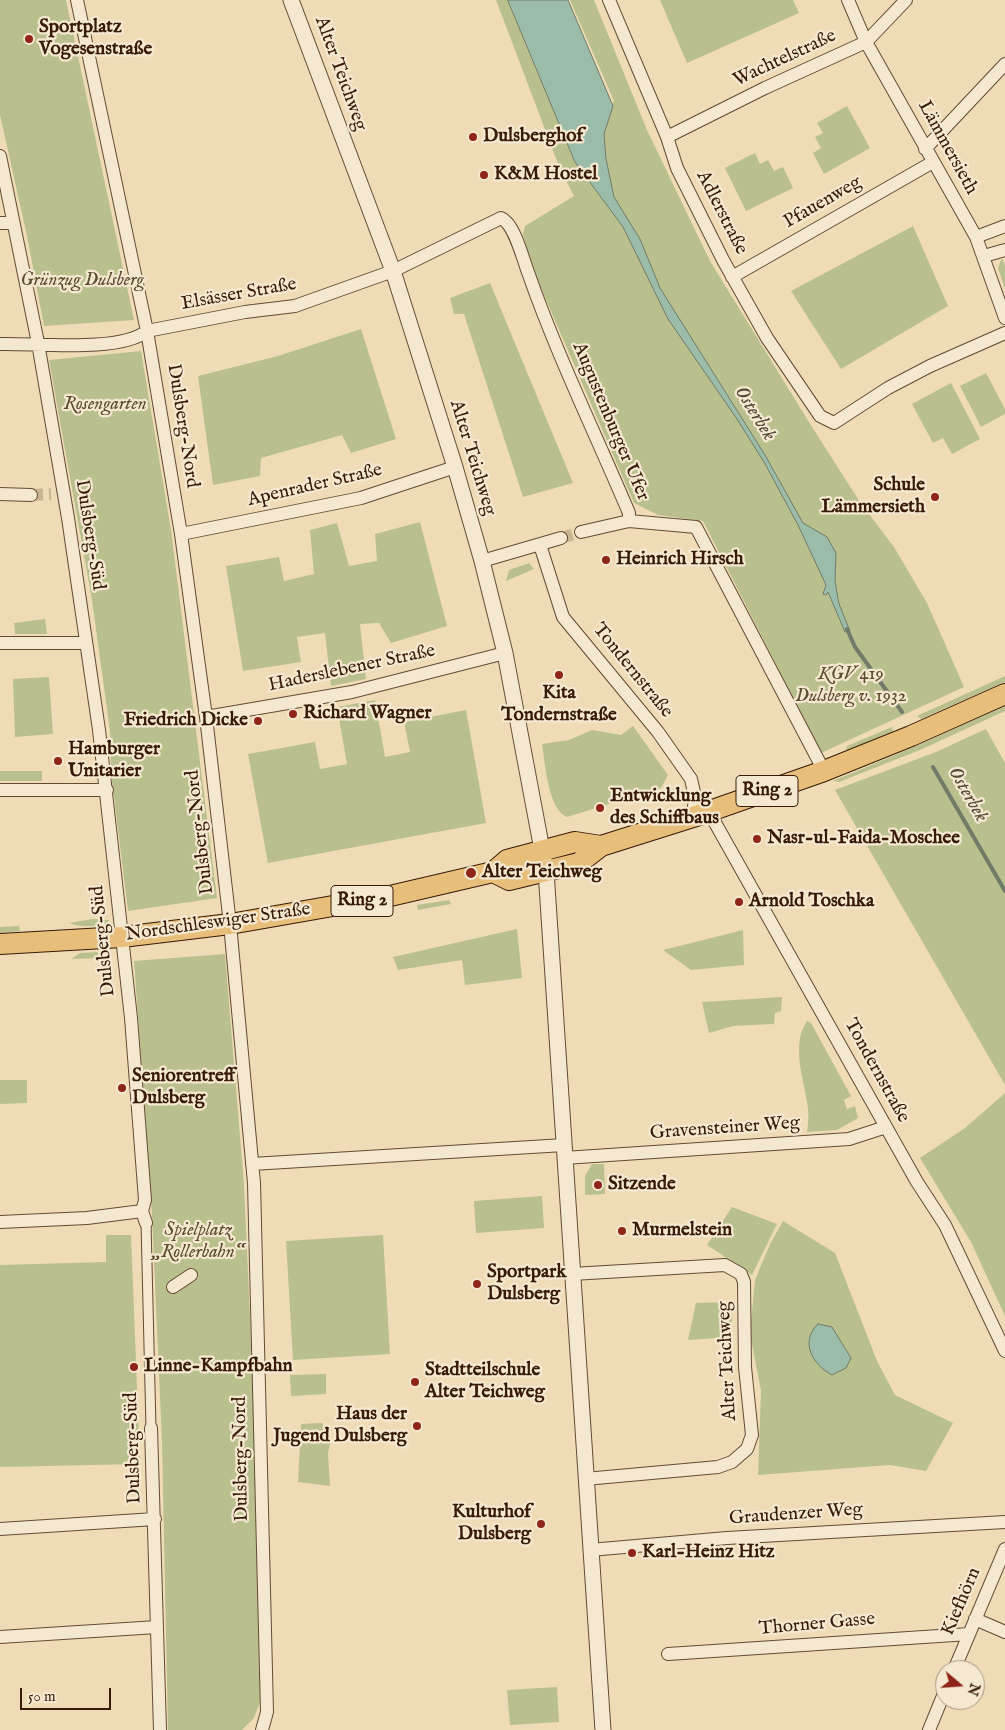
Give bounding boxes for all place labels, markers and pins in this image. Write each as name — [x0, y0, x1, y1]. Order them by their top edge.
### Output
place label: Sportplatz Vogesenstraße — [39, 17, 152, 61]
marker: Sportplatz Vogesenstraße — [23, 33, 35, 45]
place label: Dulsberghof — [483, 126, 583, 148]
marker: Dulsberghof — [467, 131, 479, 143]
place label: K&M Hostel — [494, 164, 597, 186]
marker: K&M Hostel — [478, 169, 490, 181]
place label: Schule Lämmersieth — [821, 475, 925, 519]
marker: Schule Lämmersieth — [929, 491, 941, 503]
place label: Heinrich Hirsch — [616, 549, 744, 571]
marker: Heinrich Hirsch — [600, 554, 612, 566]
marker: Kita Tondernstraße — [553, 669, 565, 681]
place label: Kita Tondernstraße — [501, 683, 617, 727]
place label: Richard Wagner — [303, 703, 431, 725]
marker: Richard Wagner — [287, 708, 299, 720]
place label: Friedrich Dicke — [124, 710, 248, 732]
marker: Friedrich Dicke — [252, 715, 264, 727]
place label: Hamburger Unitarier — [68, 739, 160, 783]
marker: Hamburger Unitarier — [52, 755, 64, 767]
place label: Entwicklung des Schiffbaus — [610, 786, 719, 830]
marker: Entwicklung des Schiffbaus — [594, 802, 606, 814]
place label: Nasr-ul-Faida-Moschee — [767, 828, 960, 850]
marker: Nasr-ul-Faida-Moschee — [751, 833, 763, 845]
place label: Alter Teichweg — [482, 862, 602, 884]
marker: Alter Teichweg — [464, 866, 478, 880]
place label: Arnold Toschka — [749, 891, 874, 913]
marker: Arnold Toschka — [733, 896, 745, 908]
place label: Seniorentreff Dulsberg — [132, 1066, 235, 1110]
marker: Seniorentreff Dulsberg — [116, 1082, 128, 1094]
place label: Sitzende — [608, 1174, 676, 1196]
marker: Sitzende — [592, 1179, 604, 1191]
place label: Murmelstein — [632, 1220, 732, 1242]
marker: Murmelstein — [616, 1225, 628, 1237]
place label: Sportpark Dulsberg — [487, 1262, 566, 1306]
marker: Sportpark Dulsberg — [471, 1278, 483, 1290]
place label: Linne-Kampfbahn — [144, 1356, 293, 1378]
place label: Stadtteilschule Alter Teichweg — [425, 1360, 545, 1404]
marker: Linne-Kampfbahn — [128, 1361, 140, 1373]
marker: Stadtteilschule Alter Teichweg — [409, 1376, 421, 1388]
place label: Haus der Jugend Dulsberg — [273, 1404, 407, 1448]
marker: Haus der Jugend Dulsberg — [411, 1420, 423, 1432]
place label: Kulturhof Dulsberg — [452, 1502, 531, 1546]
marker: Kulturhof Dulsberg — [535, 1518, 547, 1530]
place label: Karl-Heinz Hitz — [642, 1542, 775, 1564]
marker: Karl-Heinz Hitz — [626, 1547, 638, 1559]

